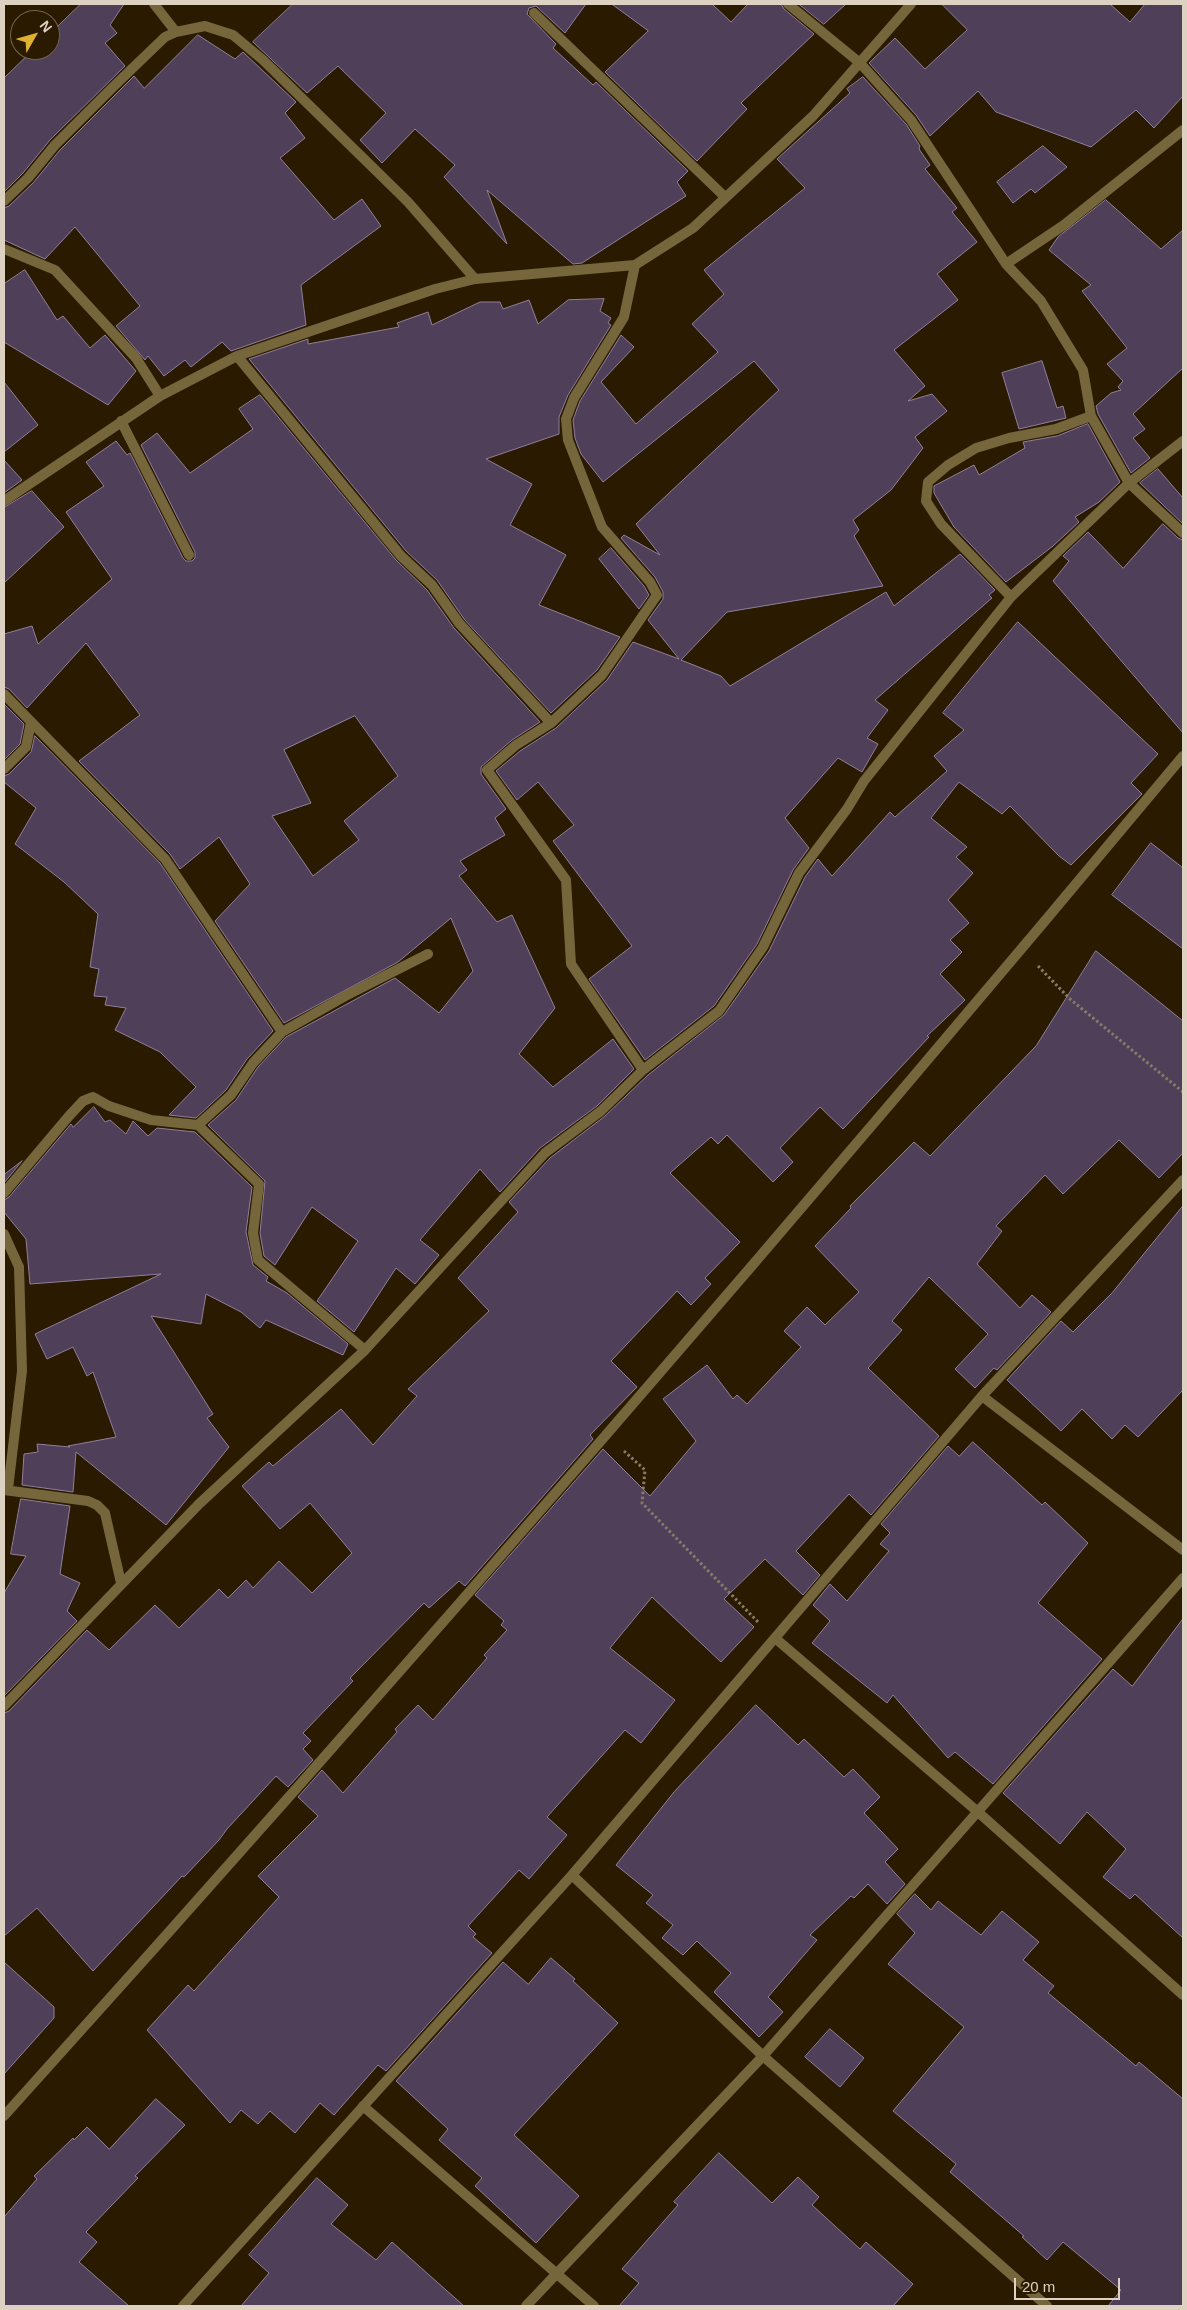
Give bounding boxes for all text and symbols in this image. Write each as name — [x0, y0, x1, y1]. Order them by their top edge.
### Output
north arrow — [10, 10, 60, 60]
text: N — [37, 17, 55, 35]
scale bar — [1017, 2268, 1123, 2300]
text: 20 m — [1022, 2278, 1055, 2295]

